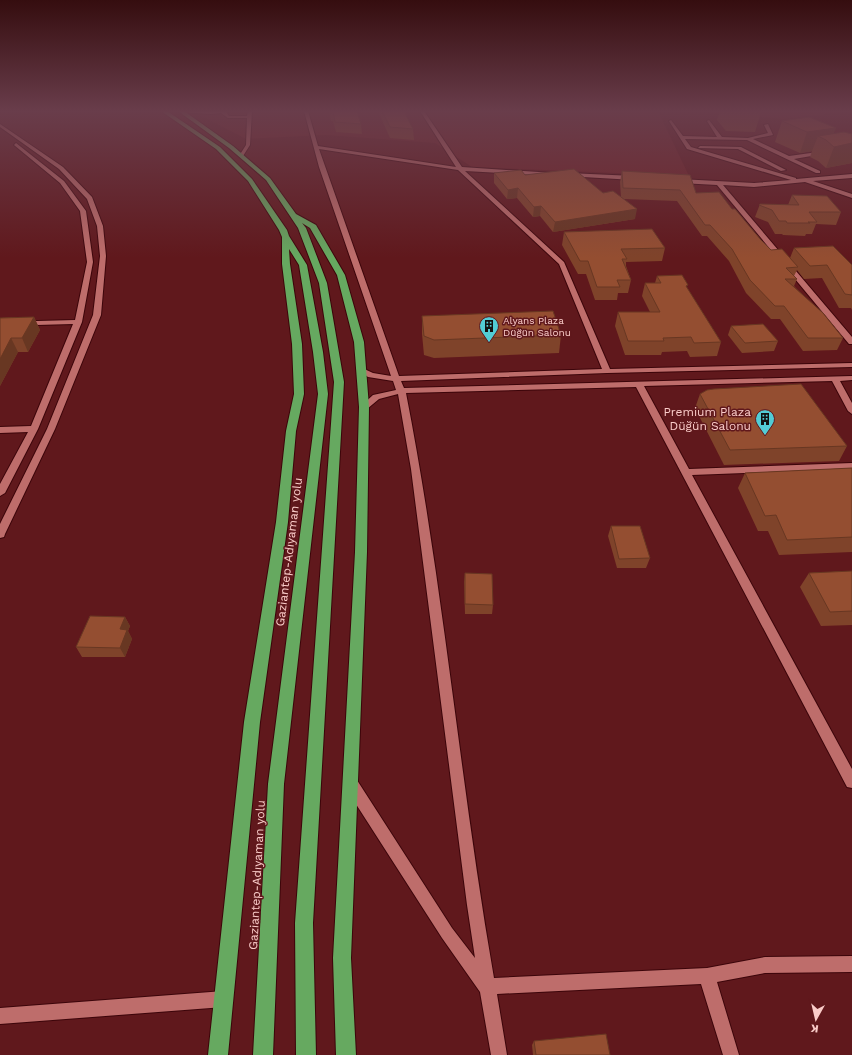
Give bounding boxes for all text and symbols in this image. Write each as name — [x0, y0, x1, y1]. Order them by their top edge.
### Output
building icon: Alyans Plaza Düğün Salonu — [478, 315, 500, 343]
place label: Alyans Plaza Düğün Salonu — [503, 315, 571, 338]
place label: Premium Plaza Düğün Salonu — [664, 405, 751, 433]
building icon: Premium Plaza Düğün Salonu — [754, 408, 776, 436]
street label: Gaziantep-Adıyaman yolu — [273, 477, 305, 627]
street label: Gaziantep-Adıyaman yolu — [246, 800, 268, 950]
north arrow — [796, 999, 836, 1039]
text: K — [810, 1021, 819, 1035]

